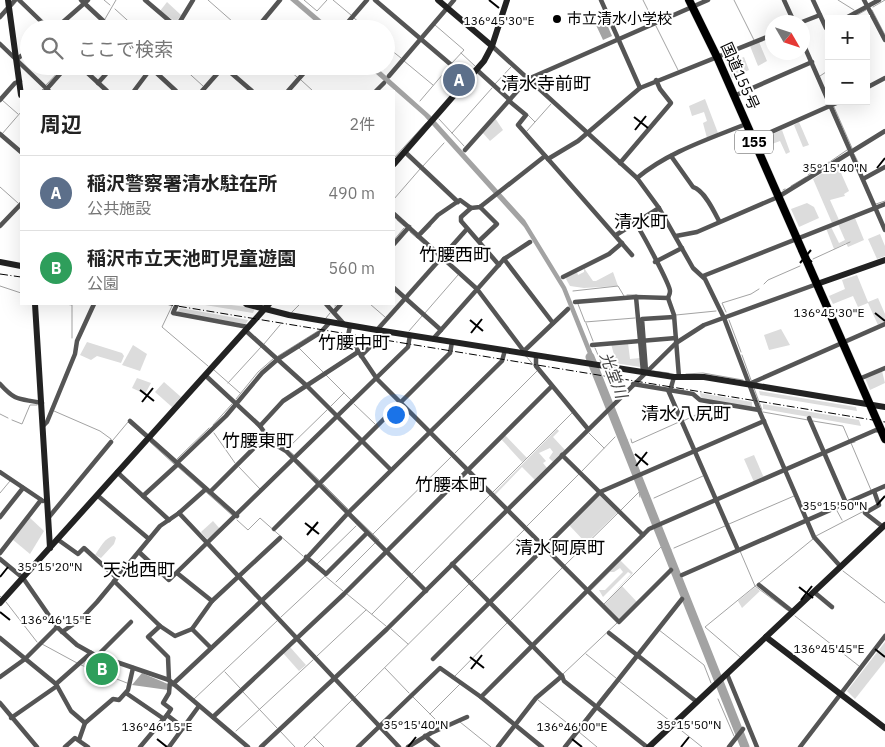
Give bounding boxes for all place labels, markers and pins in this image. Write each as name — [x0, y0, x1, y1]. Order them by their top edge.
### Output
place label: 市立清水小学校 — [567, 9, 672, 28]
marker: 市立清水小学校 — [551, 13, 563, 25]
pin: A — [443, 61, 475, 99]
pin: B — [86, 650, 118, 688]

